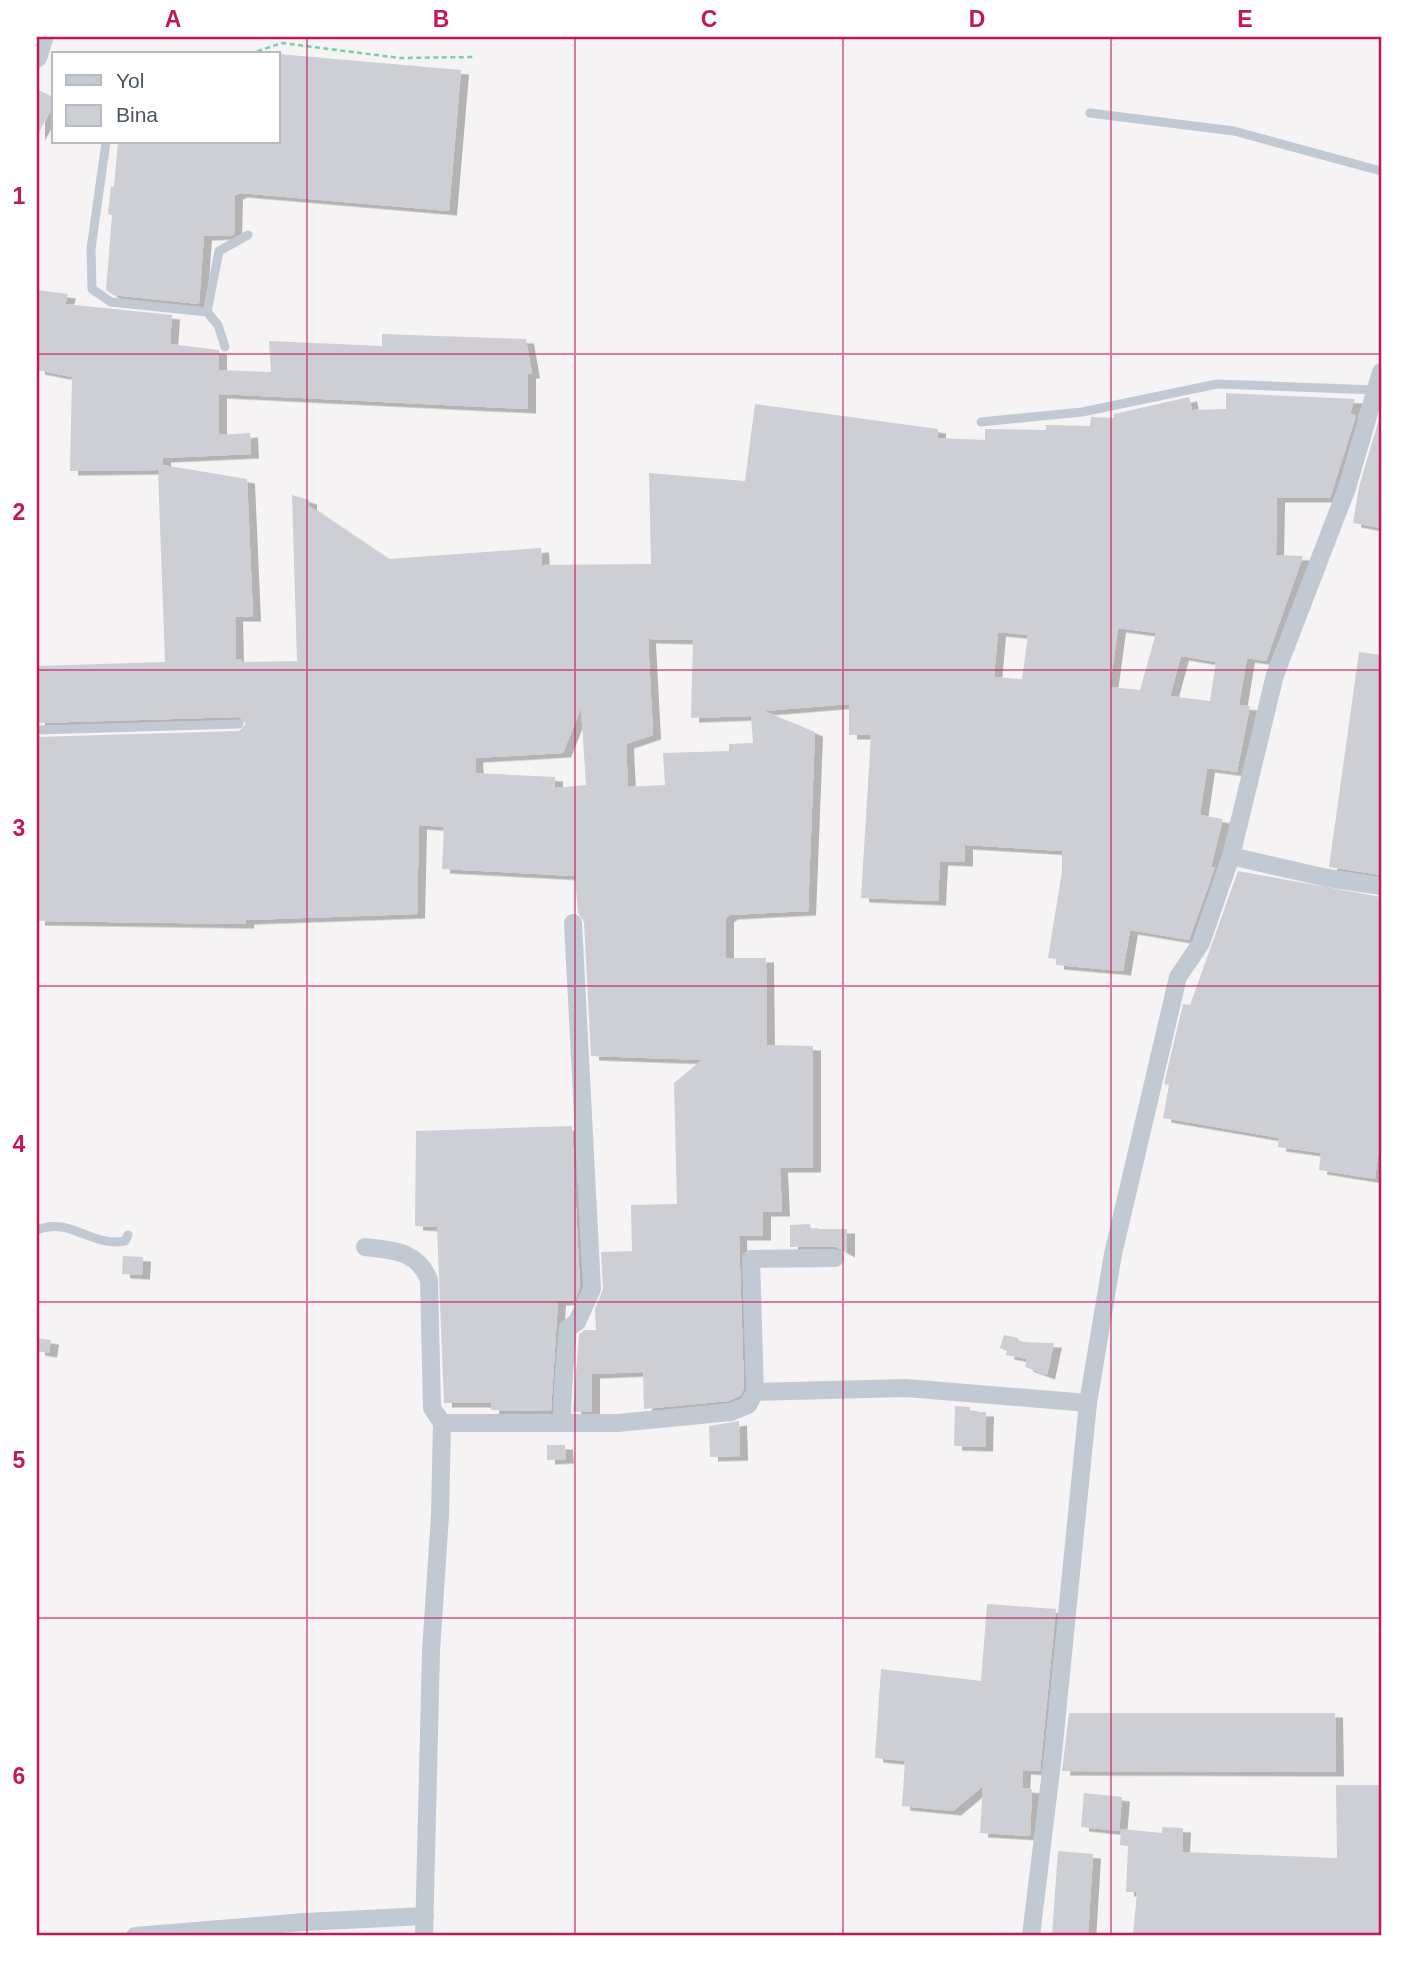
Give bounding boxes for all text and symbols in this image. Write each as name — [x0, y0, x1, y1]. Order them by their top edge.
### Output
text: A — [165, 6, 181, 32]
text: B — [433, 6, 449, 32]
text: C — [701, 6, 717, 32]
text: D — [969, 6, 985, 32]
text: E — [1237, 6, 1253, 32]
legend — [52, 52, 280, 144]
text: Yol — [116, 69, 144, 92]
text: Bina — [116, 103, 158, 126]
text: 1 — [13, 183, 26, 209]
text: 2 — [13, 499, 25, 525]
text: 3 — [13, 815, 25, 841]
text: 4 — [13, 1131, 26, 1157]
text: 5 — [13, 1447, 26, 1473]
text: 6 — [13, 1763, 25, 1789]

